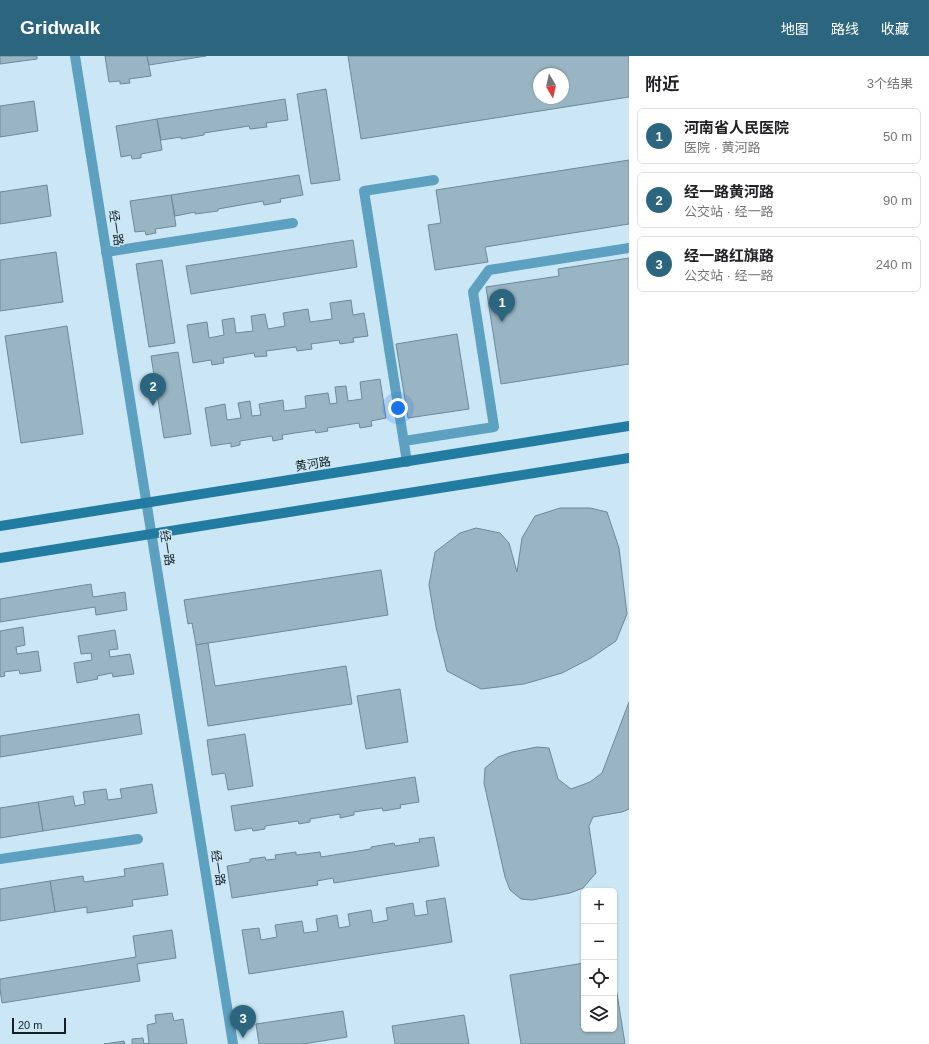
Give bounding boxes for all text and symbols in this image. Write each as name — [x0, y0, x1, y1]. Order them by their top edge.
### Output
text: Gridwalk — [20, 17, 100, 38]
text: 地图 — [781, 21, 809, 37]
text: 路线 — [831, 21, 859, 37]
text: 收藏 — [881, 21, 909, 37]
north arrow — [533, 68, 569, 104]
text: 附近 — [645, 75, 679, 94]
text: 3个结果 — [867, 76, 913, 91]
text: 河南省人民医院 — [684, 119, 789, 136]
text: 1 — [655, 129, 663, 144]
text: 50 m — [883, 129, 912, 144]
text: 医院 · 黄河路 — [684, 140, 761, 155]
text: 经一路黄河路 — [684, 183, 774, 200]
text: 2 — [655, 193, 663, 208]
text: 90 m — [883, 193, 912, 208]
text: 公交站 · 经一路 — [684, 204, 774, 219]
street label: 经一路 — [106, 209, 126, 247]
text: 经一路红旗路 — [684, 247, 774, 264]
text: 3 — [655, 257, 663, 272]
text: 240 m — [876, 257, 912, 272]
text: 公交站 · 经一路 — [684, 268, 774, 283]
pin: 1 — [489, 289, 515, 322]
pin: 2 — [140, 373, 166, 406]
your location — [388, 398, 408, 418]
street label: 黄河路 — [294, 454, 332, 474]
street label: 经一路 — [157, 529, 177, 567]
street label: 经一路 — [208, 849, 228, 887]
map controls — [581, 888, 617, 1032]
button: + — [581, 888, 617, 924]
button: − — [581, 924, 617, 960]
button: locate — [581, 960, 617, 996]
button: layers — [581, 996, 617, 1032]
pin: 3 — [230, 1005, 256, 1038]
scale bar — [12, 1016, 66, 1035]
text: 20 m — [18, 1019, 42, 1031]

